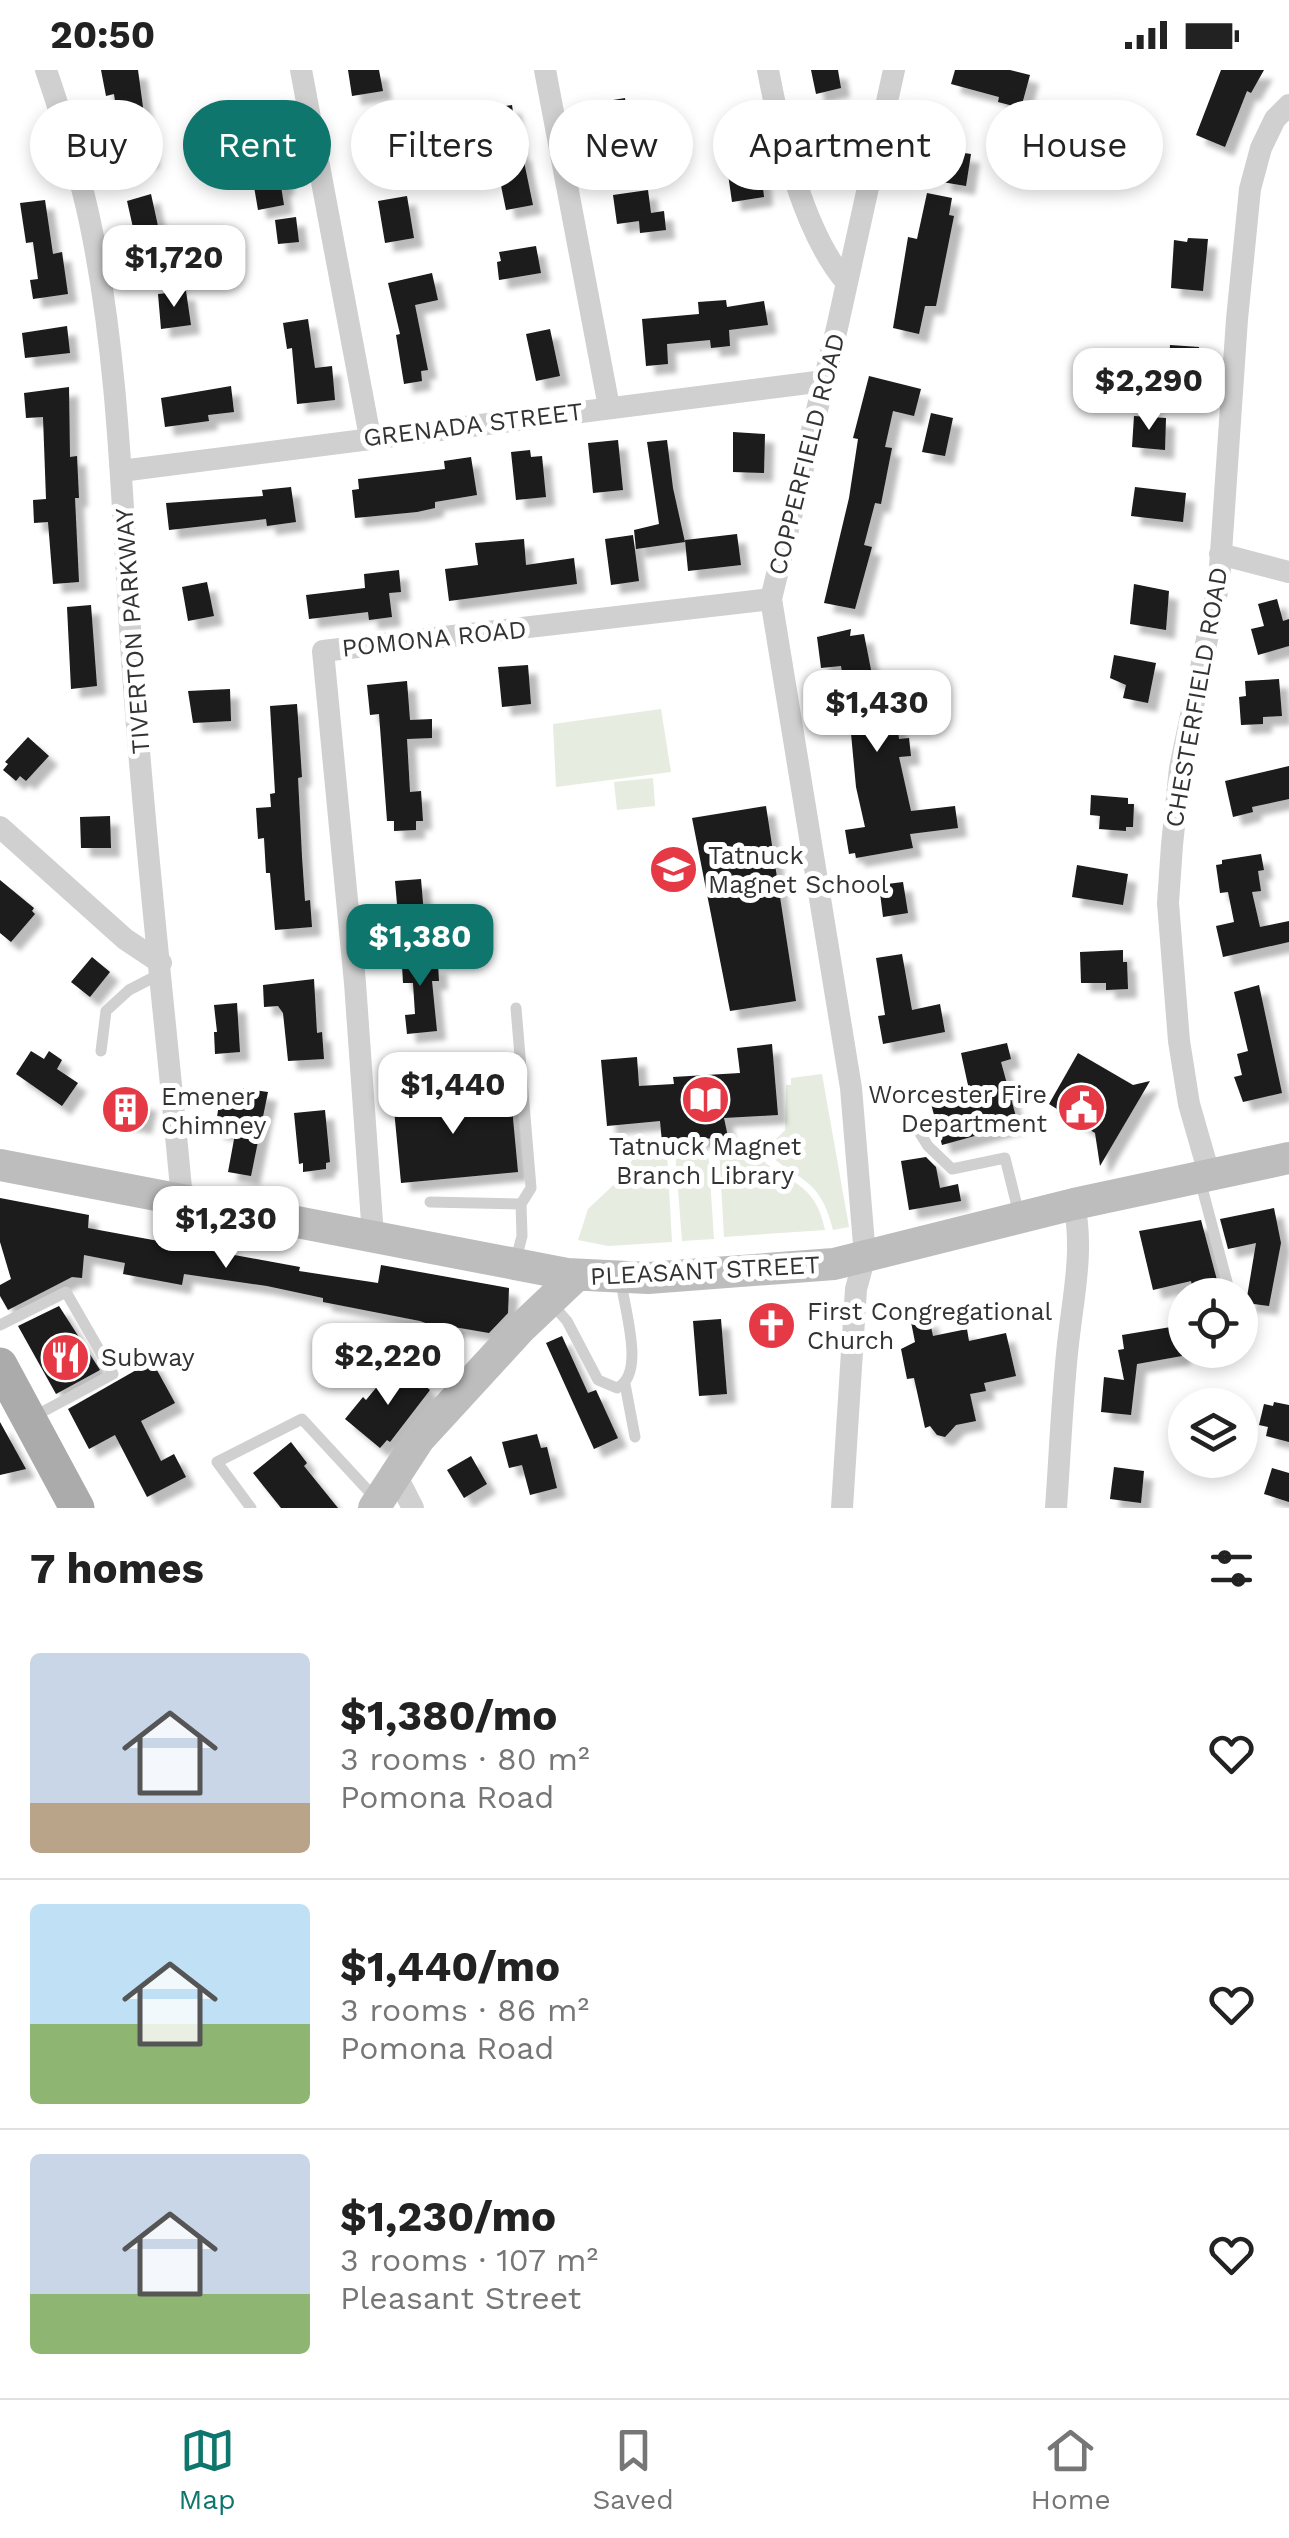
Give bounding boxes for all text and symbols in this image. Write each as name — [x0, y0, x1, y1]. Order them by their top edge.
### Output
text: 20:50 — [50, 13, 155, 57]
chip: Buy — [30, 100, 163, 190]
chip: Rent — [183, 100, 331, 190]
chip: Filters — [351, 100, 529, 190]
chip: New — [549, 100, 693, 190]
chip: Apartment — [713, 100, 966, 190]
chip: House — [986, 100, 1163, 190]
pin: $1,720 — [93, 225, 255, 310]
text: $1,720 — [124, 238, 224, 276]
street label: COPPERFIELD ROAD — [762, 330, 851, 578]
pin: $2,290 — [1068, 348, 1230, 433]
text: $2,290 — [1095, 361, 1203, 399]
street label: GRENADA STREET — [362, 397, 585, 452]
street label: TIVERTON PARKWAY — [109, 506, 156, 755]
street label: CHESTERFIELD ROAD — [1159, 565, 1234, 829]
street label: POMONA ROAD — [340, 614, 528, 663]
pin: $1,430 — [796, 670, 958, 755]
text: $1,430 — [825, 683, 929, 721]
place label: Tatnuck Magnet School — [708, 841, 889, 899]
school or university icon: Tatnuck Magnet School — [647, 843, 699, 895]
pin: $1,380 — [339, 904, 501, 989]
text: $1,380 — [368, 917, 472, 955]
pin: $1,440 — [372, 1052, 534, 1137]
text: $1,440 — [400, 1065, 506, 1103]
library icon: Tatnuck Magnet Branch Library — [679, 1074, 731, 1126]
place label: Worcester Fire Department — [868, 1080, 1048, 1138]
place label: Emener Chimney — [161, 1082, 266, 1140]
public building icon: Worcester Fire Department — [1056, 1082, 1108, 1134]
building icon: Emener Chimney — [100, 1084, 152, 1136]
place label: Tatnuck Magnet Branch Library — [609, 1132, 802, 1190]
pin: $1,230 — [145, 1186, 307, 1271]
text: $1,230 — [175, 1199, 277, 1237]
street label: PLEASANT STREET — [589, 1250, 821, 1291]
map controls — [1168, 1278, 1258, 1478]
button: locate — [1168, 1278, 1258, 1368]
place label: First Congregational Church — [807, 1297, 1053, 1355]
church icon: First Congregational Church — [746, 1299, 798, 1351]
pin: $2,220 — [307, 1323, 469, 1408]
restaurant icon: Subway — [40, 1331, 92, 1383]
text: $2,220 — [334, 1336, 442, 1374]
place label: Subway — [101, 1343, 195, 1372]
button: layers — [1168, 1388, 1258, 1478]
icon: filters — [1204, 1541, 1259, 1596]
text: 7 homes — [30, 1544, 204, 1593]
text: $1,380/mo — [340, 1691, 557, 1740]
icon: home — [110, 1693, 230, 1813]
icon: heart — [1204, 1726, 1259, 1781]
text: 3 rooms · 80 m² — [340, 1740, 590, 1778]
text: Pomona Road — [340, 1778, 554, 1816]
text: $1,440/mo — [340, 1942, 560, 1991]
icon: home — [110, 1944, 230, 2064]
icon: heart — [1204, 1977, 1259, 2032]
text: 3 rooms · 86 m² — [340, 1991, 589, 2029]
text: Pomona Road — [340, 2029, 554, 2067]
text: $1,230/mo — [340, 2192, 556, 2241]
icon: home — [110, 2194, 230, 2314]
icon: heart — [1204, 2227, 1259, 2282]
text: 3 rooms · 107 m² — [340, 2241, 598, 2279]
text: Pleasant Street — [340, 2279, 581, 2317]
tab: Map — [178, 2423, 236, 2516]
tab: Saved — [592, 2423, 674, 2516]
tab: Home — [1031, 2423, 1111, 2516]

